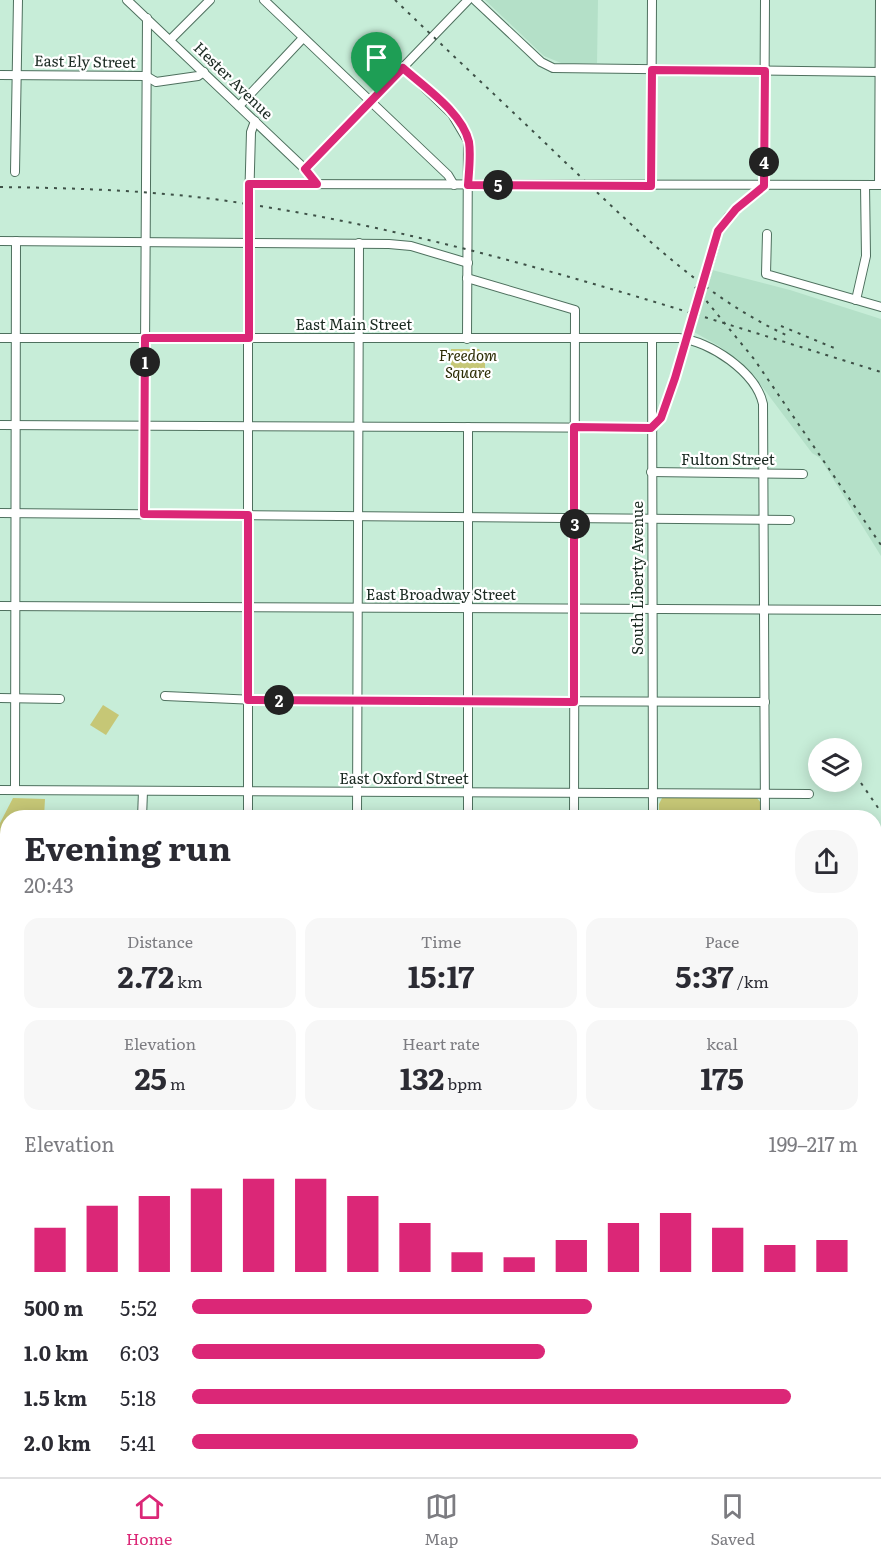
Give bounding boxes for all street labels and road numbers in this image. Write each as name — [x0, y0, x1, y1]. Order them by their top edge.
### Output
street label: Hester Avenue — [189, 36, 279, 124]
street label: East Ely Street — [34, 48, 136, 73]
street label: East Main Street — [296, 312, 412, 335]
street label: Fulton Street — [681, 447, 775, 470]
street label: South Liberty Avenue — [625, 501, 648, 655]
street label: East Broadway Street — [366, 582, 516, 605]
street label: East Oxford Street — [339, 766, 469, 789]

